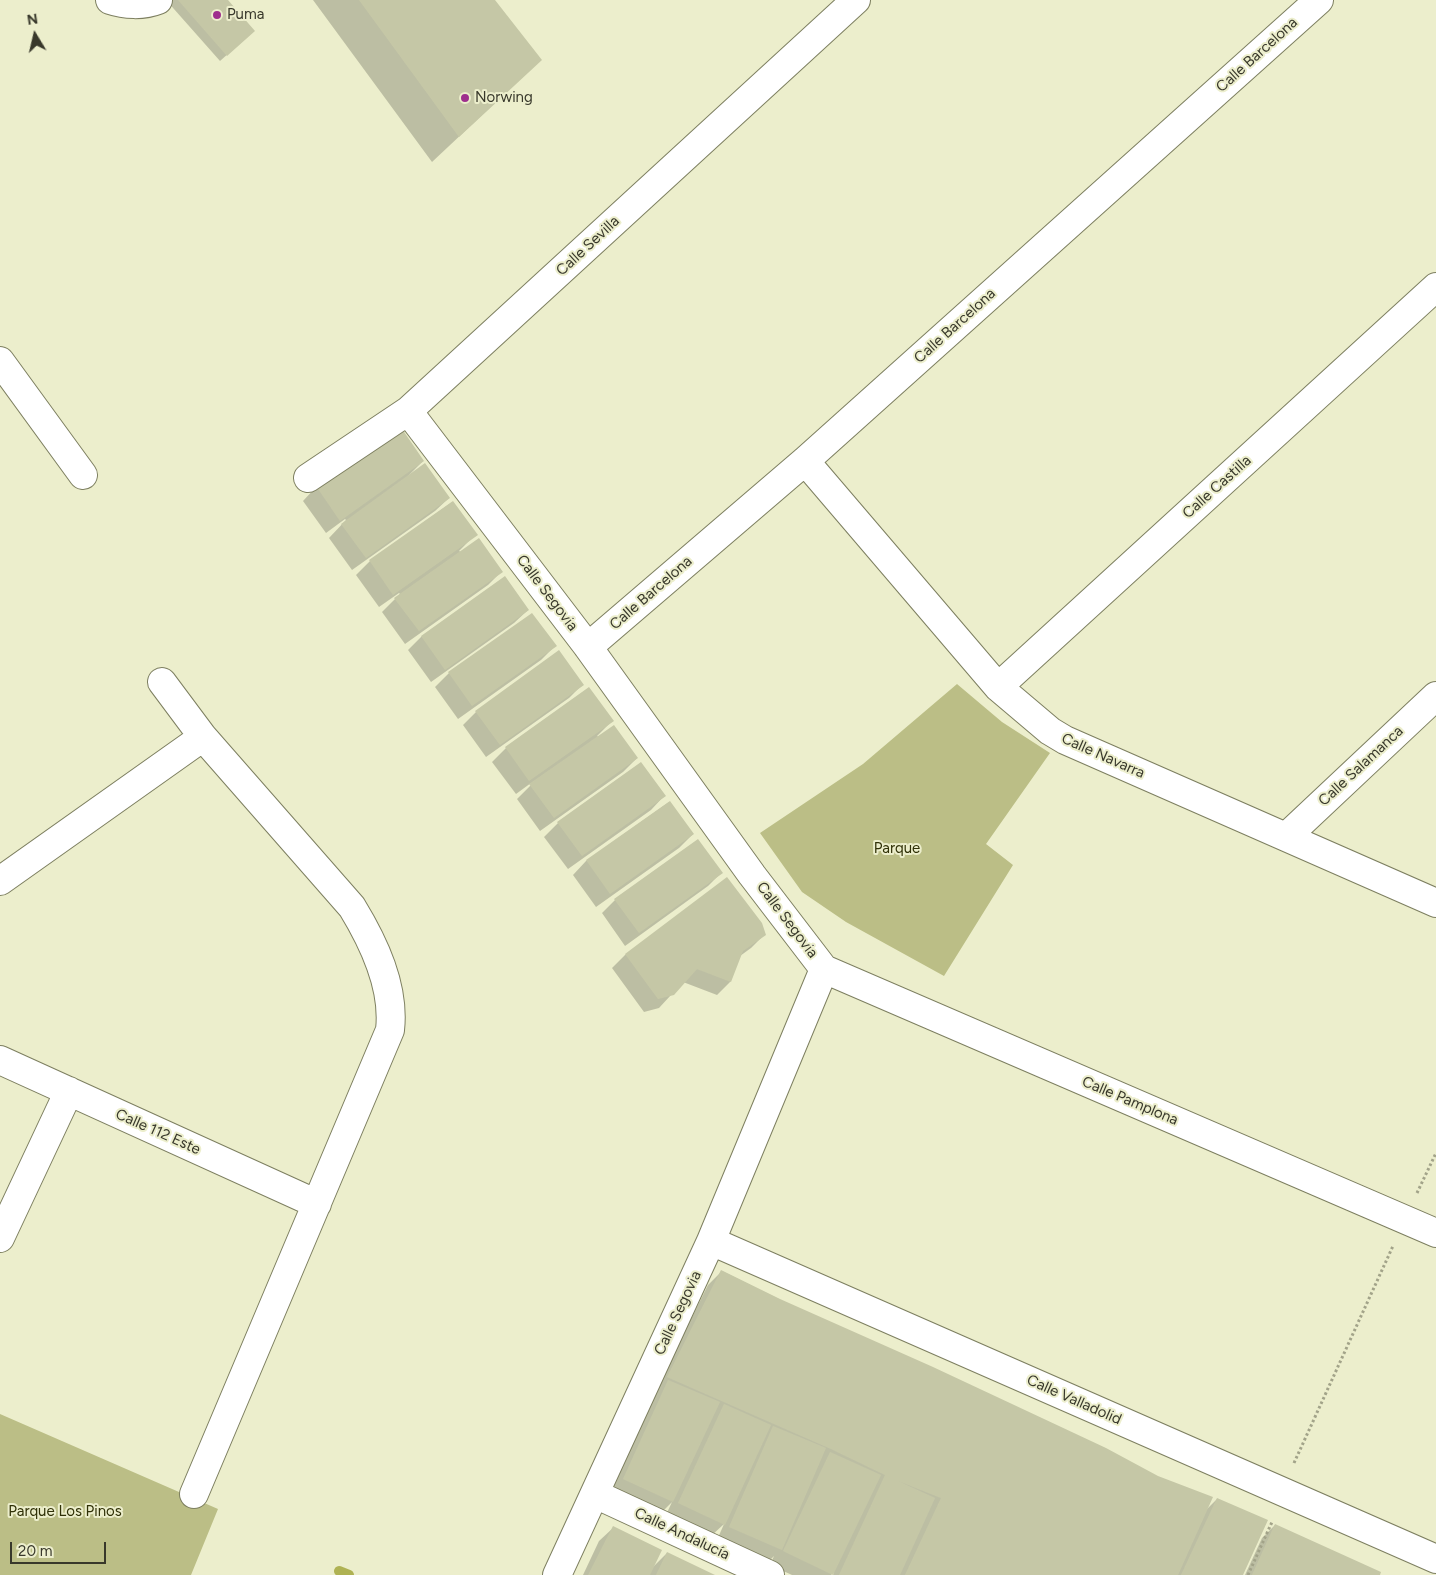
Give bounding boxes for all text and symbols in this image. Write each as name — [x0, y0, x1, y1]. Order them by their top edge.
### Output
place label: Puma — [227, 6, 264, 24]
marker: Puma — [211, 9, 223, 21]
north arrow — [10, 10, 60, 60]
text: N — [26, 10, 39, 29]
street label: Calle Barcelona — [1213, 14, 1301, 96]
place label: Norwing — [475, 89, 533, 107]
marker: Norwing — [459, 92, 471, 104]
street label: Calle Sevilla — [553, 212, 623, 280]
street label: Calle Barcelona — [911, 285, 999, 367]
street label: Calle Castilla — [1179, 452, 1255, 522]
street label: Calle Segovia — [513, 551, 581, 635]
street label: Calle Barcelona — [606, 552, 696, 634]
street label: Calle Salamanca — [1315, 722, 1407, 810]
street label: Calle Navarra — [1059, 730, 1147, 782]
park label: Parque — [874, 840, 920, 858]
street label: Calle Segovia — [753, 878, 821, 962]
street label: Calle Pamplona — [1079, 1073, 1181, 1129]
street label: Calle 112 Este — [113, 1105, 203, 1159]
street label: Calle Segovia — [651, 1268, 705, 1358]
street label: Calle Valladolid — [1024, 1371, 1124, 1429]
park label: Parque Los Pinos — [8, 1503, 122, 1521]
street label: Calle Andalucía — [632, 1504, 732, 1564]
scale bar — [12, 1532, 109, 1564]
text: 20 m — [18, 1542, 52, 1560]

